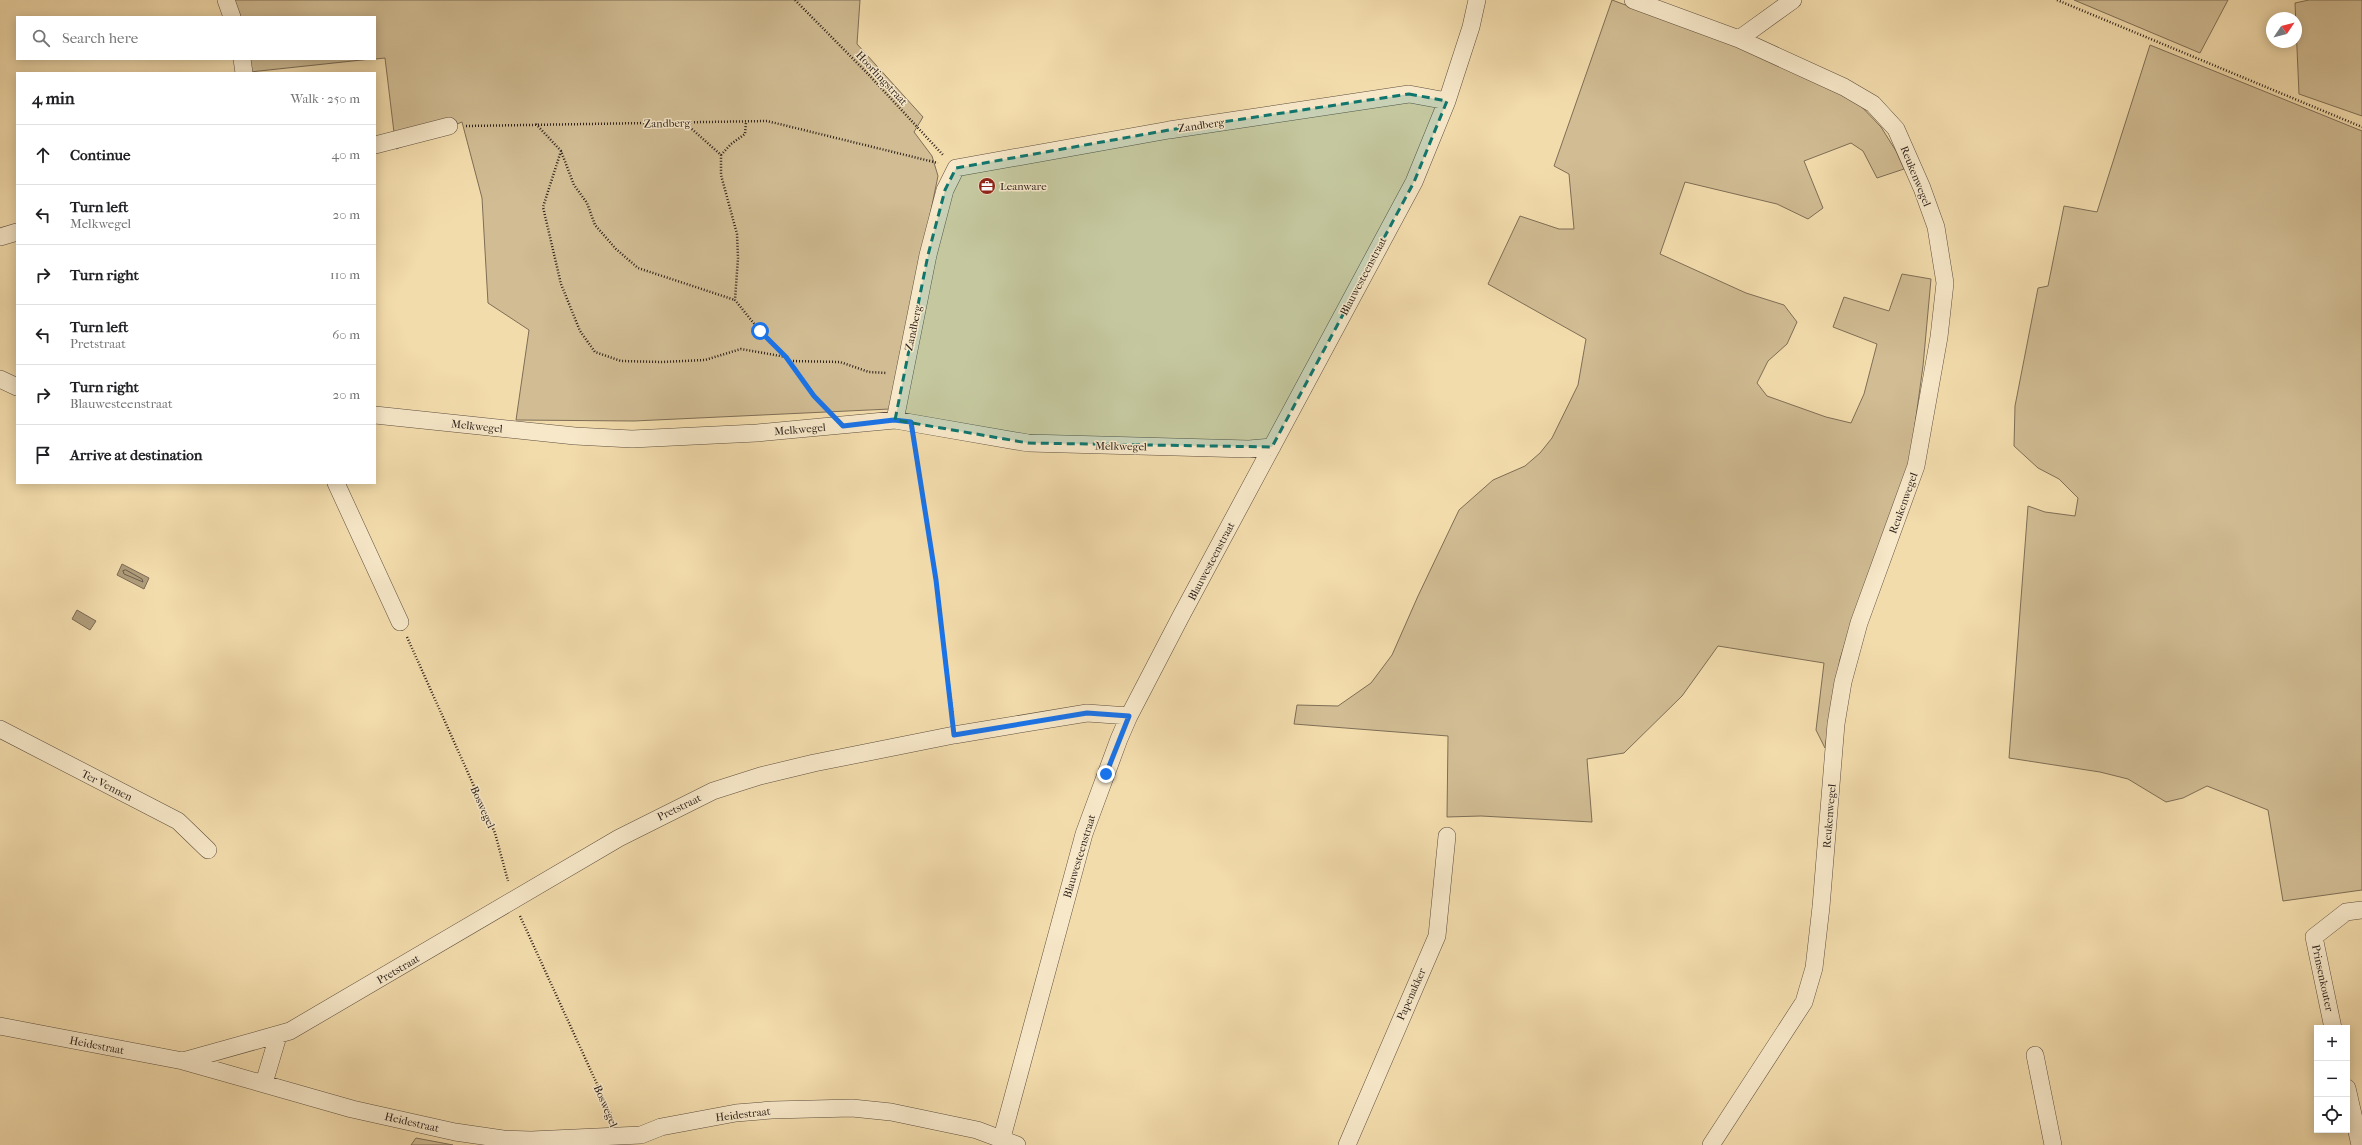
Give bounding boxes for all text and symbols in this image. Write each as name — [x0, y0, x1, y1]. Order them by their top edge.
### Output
north arrow — [2266, 12, 2302, 48]
search box — [16, 16, 376, 60]
icon: search — [30, 27, 52, 49]
text: Search here — [62, 29, 138, 47]
street label: Hoorlingstraat — [853, 48, 910, 108]
text: 4 min — [32, 88, 75, 108]
text: Walk · 250 m — [291, 91, 360, 106]
street label: Zandberg — [1177, 116, 1225, 135]
street label: Zandberg — [644, 117, 691, 130]
icon: ahead — [32, 144, 54, 166]
street label: Reukenwegel — [1897, 144, 1934, 208]
text: Continue — [70, 146, 130, 164]
text: 40 m — [332, 147, 360, 162]
office icon: Leanware — [977, 176, 997, 196]
place label: Leanware — [1000, 180, 1047, 193]
text: Turn left — [70, 198, 128, 216]
icon: left — [32, 204, 54, 226]
text: 20 m — [333, 207, 360, 222]
text: Melkwegel — [70, 216, 131, 231]
street label: Blauwesteenstraat — [1337, 235, 1390, 318]
icon: right — [32, 264, 54, 286]
text: Turn right — [70, 266, 139, 284]
text: 110 m — [330, 267, 360, 282]
street label: Zandberg — [902, 304, 925, 352]
text: Turn left — [70, 318, 128, 336]
route start — [751, 322, 769, 340]
icon: left — [32, 324, 54, 346]
text: 60 m — [332, 327, 360, 342]
text: Pretstraat — [70, 336, 126, 351]
text: Turn right — [70, 378, 139, 396]
icon: right — [32, 384, 54, 406]
text: 20 m — [333, 387, 360, 402]
text: Blauwesteenstraat — [70, 396, 173, 411]
street label: Melkwegel — [451, 417, 503, 436]
street label: Melkwegel — [774, 421, 826, 438]
street label: Melkwegel — [1095, 440, 1147, 453]
icon: arrive — [32, 444, 54, 466]
text: Arrive at destination — [70, 446, 202, 464]
street label: Reukenwegel — [1886, 471, 1921, 536]
street label: Blauwesteenstraat — [1185, 520, 1238, 603]
route end — [1097, 765, 1115, 783]
street label: Ter Vennen — [79, 767, 135, 804]
street label: Reukenwegel — [1820, 783, 1839, 849]
street label: Boswegel — [468, 784, 498, 830]
street label: Pretstraat — [655, 791, 703, 824]
street label: Blauwesteenstraat — [1061, 813, 1098, 900]
street label: Prinsenkouter — [2309, 943, 2336, 1013]
street label: Pretstraat — [374, 952, 422, 987]
street label: Papenakker — [1394, 966, 1429, 1022]
map controls — [2314, 1025, 2350, 1133]
button: + — [2314, 1025, 2350, 1061]
street label: Heidestraat — [68, 1034, 125, 1057]
button: − — [2314, 1061, 2350, 1097]
street label: Boswegel — [591, 1083, 620, 1129]
button: locate — [2314, 1097, 2350, 1133]
street label: Heidestraat — [715, 1105, 771, 1124]
street label: Heidestraat — [383, 1110, 440, 1135]

